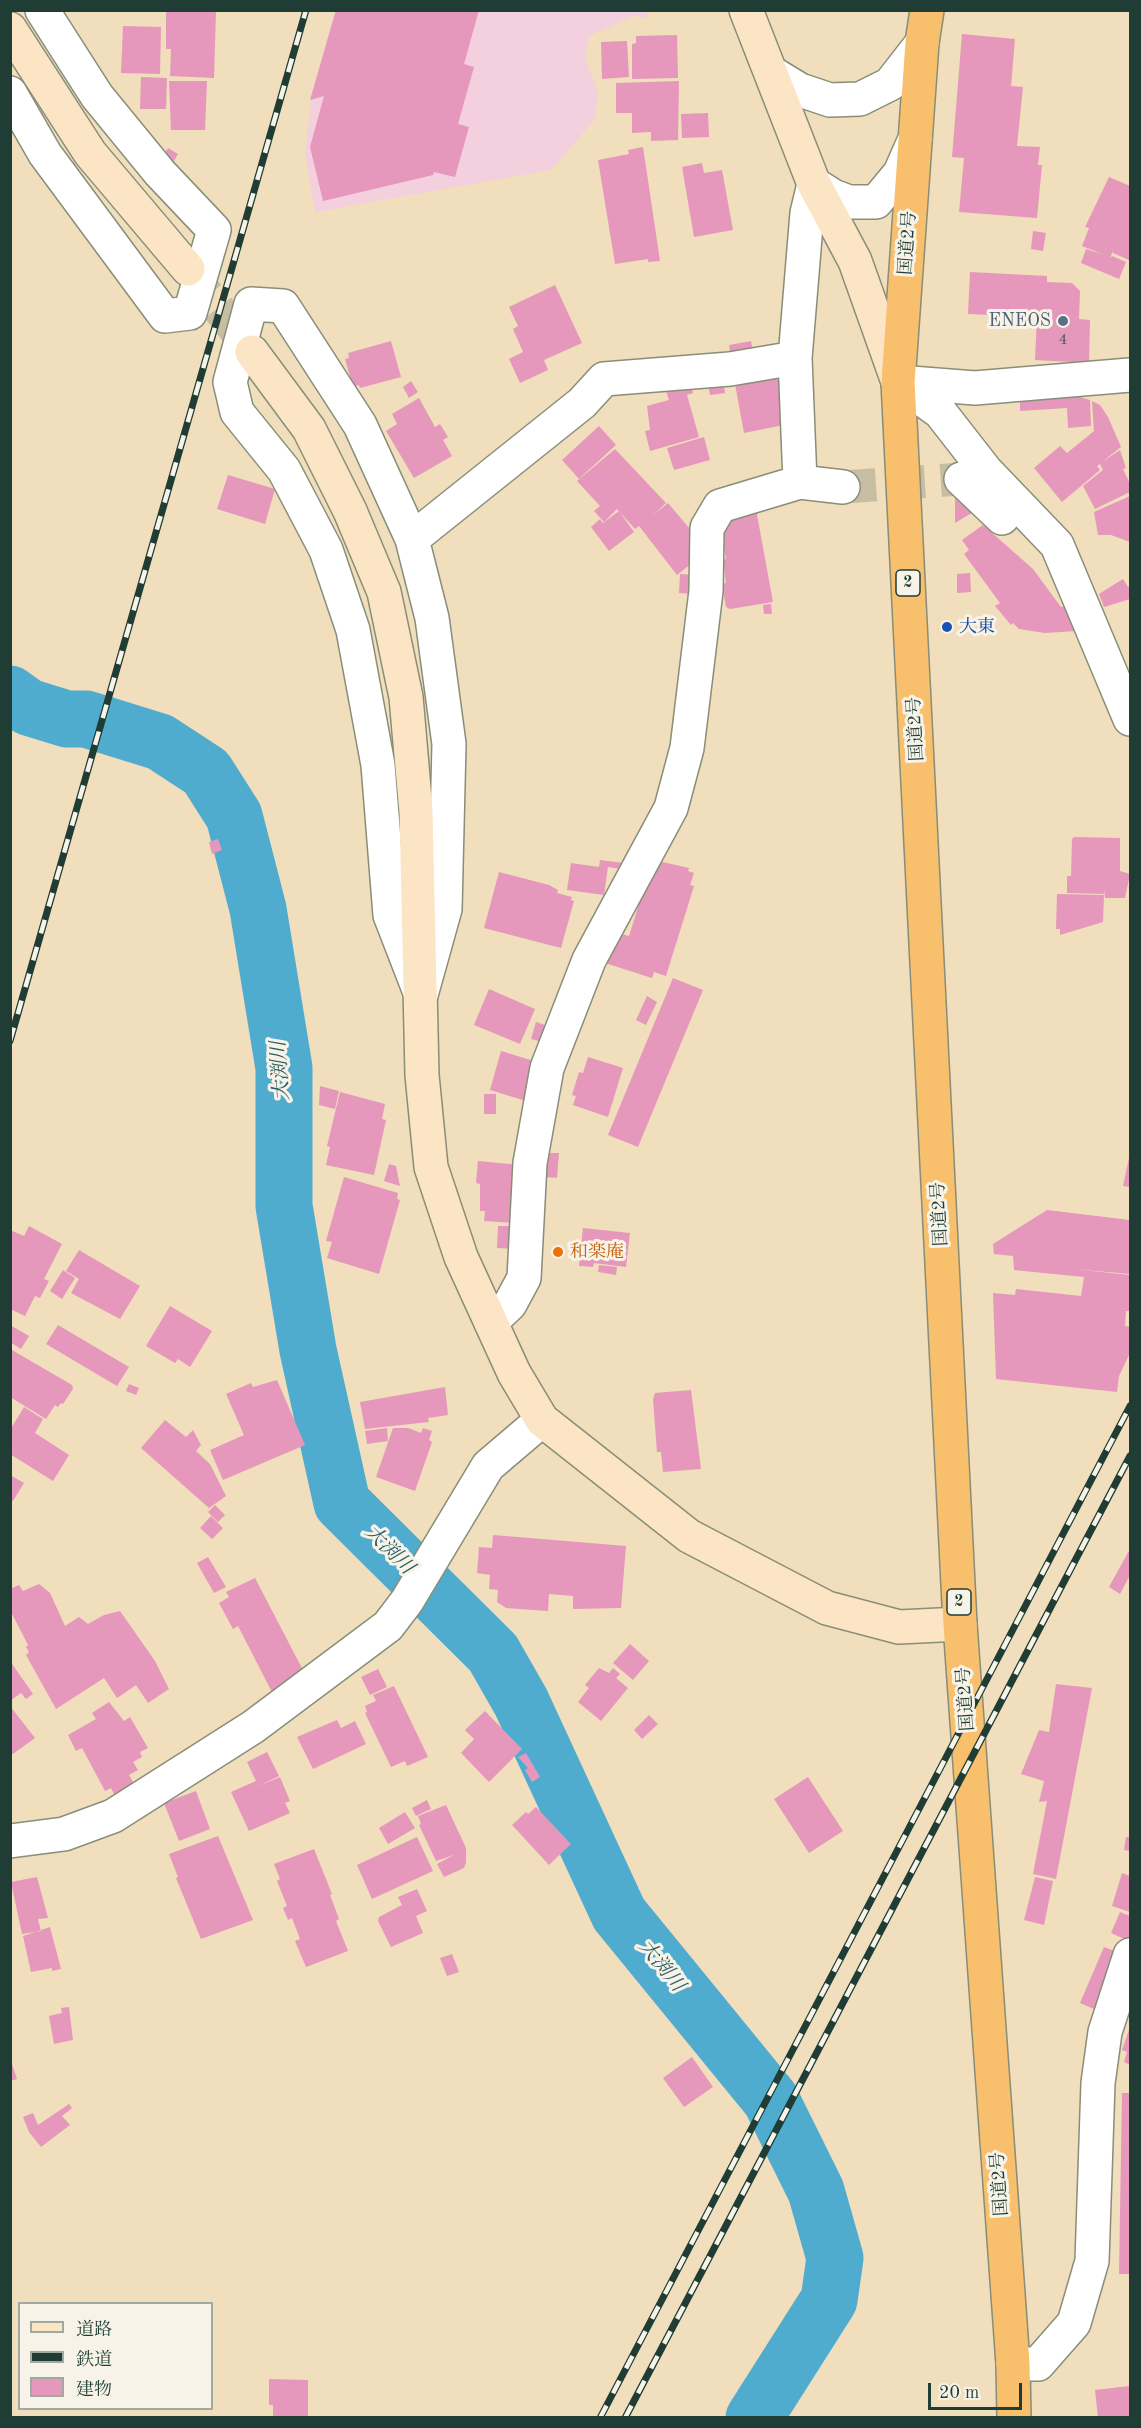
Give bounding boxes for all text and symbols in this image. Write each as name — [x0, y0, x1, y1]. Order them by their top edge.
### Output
street label: 国道2号 — [895, 210, 921, 276]
place label: ENEOS — [989, 310, 1051, 332]
marker: ENEOS — [1056, 314, 1070, 328]
house number: 4 — [1059, 331, 1067, 349]
road number: 2 — [896, 570, 920, 596]
place label: 大東 — [959, 616, 995, 638]
marker: 大東 — [940, 620, 954, 634]
street label: 国道2号 — [904, 696, 928, 762]
water label: 大渕川 — [267, 1040, 295, 1102]
street label: 国道2号 — [928, 1181, 952, 1247]
place label: 和楽庵 — [570, 1241, 624, 1263]
marker: 和楽庵 — [551, 1245, 565, 1259]
water label: 大渕川 — [359, 1520, 419, 1580]
road number: 2 — [947, 1589, 971, 1615]
street label: 国道2号 — [953, 1666, 979, 1732]
water label: 大渕川 — [633, 1935, 689, 1997]
street label: 国道2号 — [987, 2151, 1013, 2217]
legend — [18, 2302, 213, 2410]
text: 道路 — [76, 2321, 112, 2339]
text: 鉄道 — [76, 2351, 112, 2369]
scale bar — [931, 2371, 1026, 2409]
text: 建物 — [76, 2381, 112, 2399]
text: 20 m — [939, 2384, 979, 2402]

